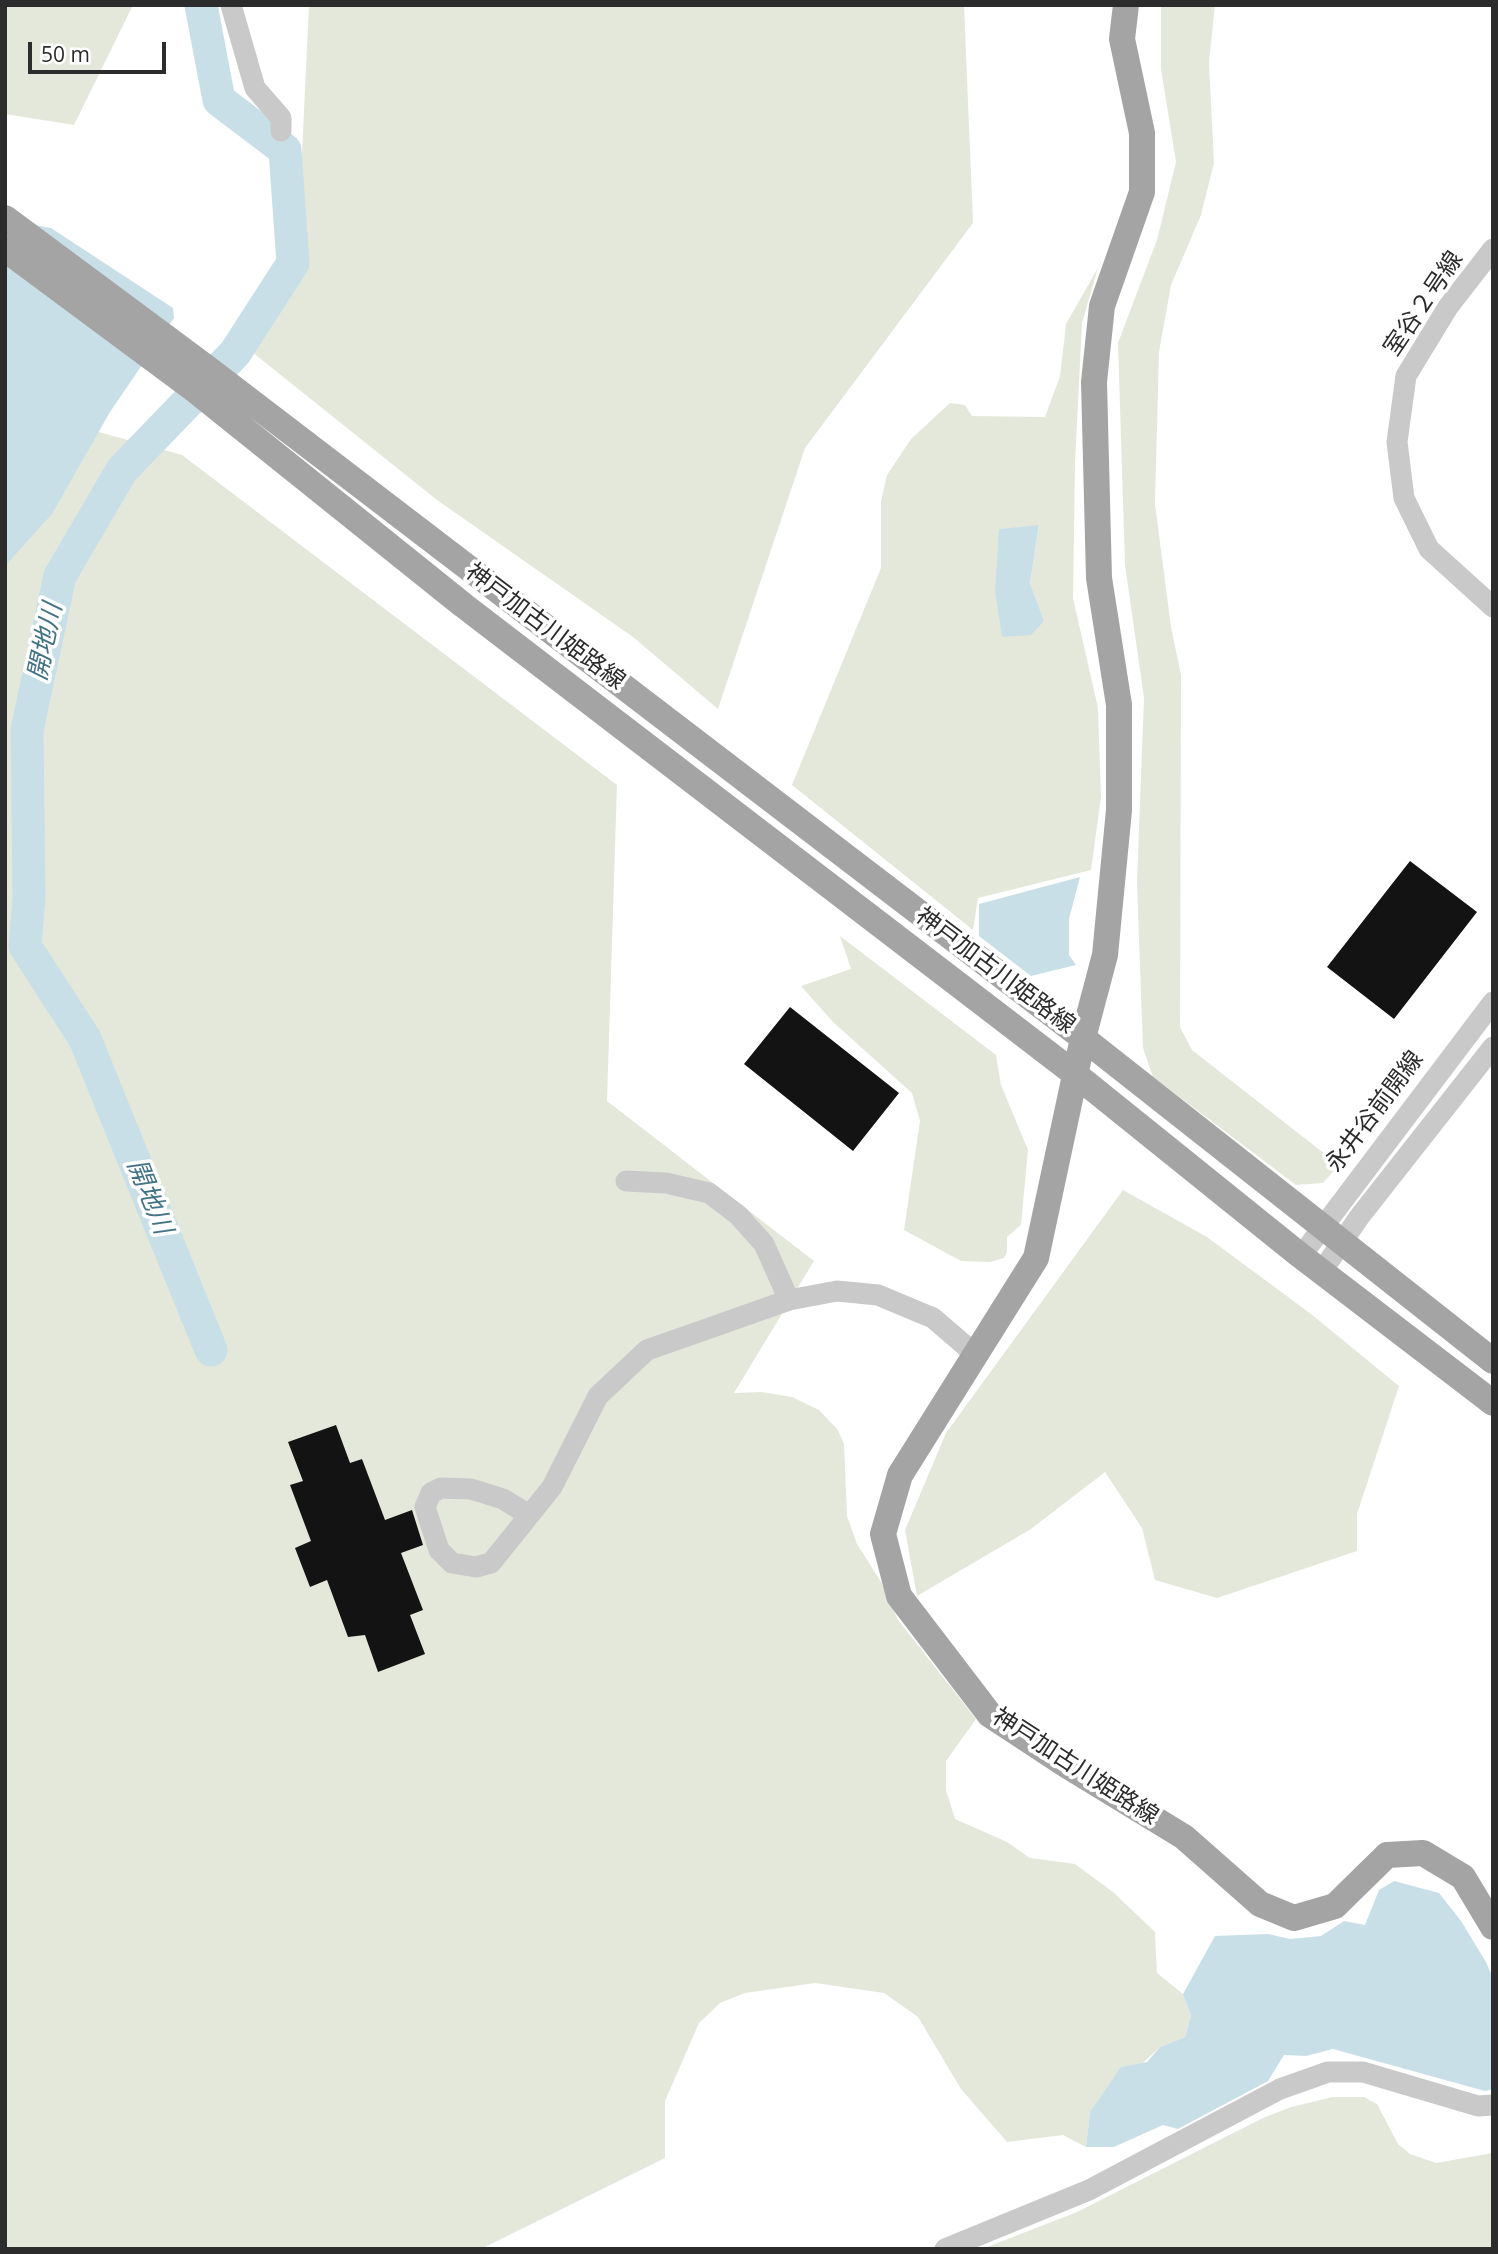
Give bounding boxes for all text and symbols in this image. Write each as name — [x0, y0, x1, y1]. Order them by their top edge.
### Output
scale bar — [32, 28, 170, 72]
text: 50 m — [41, 40, 90, 68]
street label: 室谷２号線 — [1379, 246, 1469, 362]
street label: 神戸加古川姫路線 — [460, 558, 630, 696]
water label: 開地川 — [23, 601, 69, 683]
street label: 神戸加古川姫路線 — [910, 902, 1080, 1040]
street label: 永井谷前開線 — [1320, 1046, 1430, 1178]
water label: 開地川 — [120, 1155, 178, 1239]
street label: 神戸加古川姫路線 — [987, 1703, 1163, 1831]

